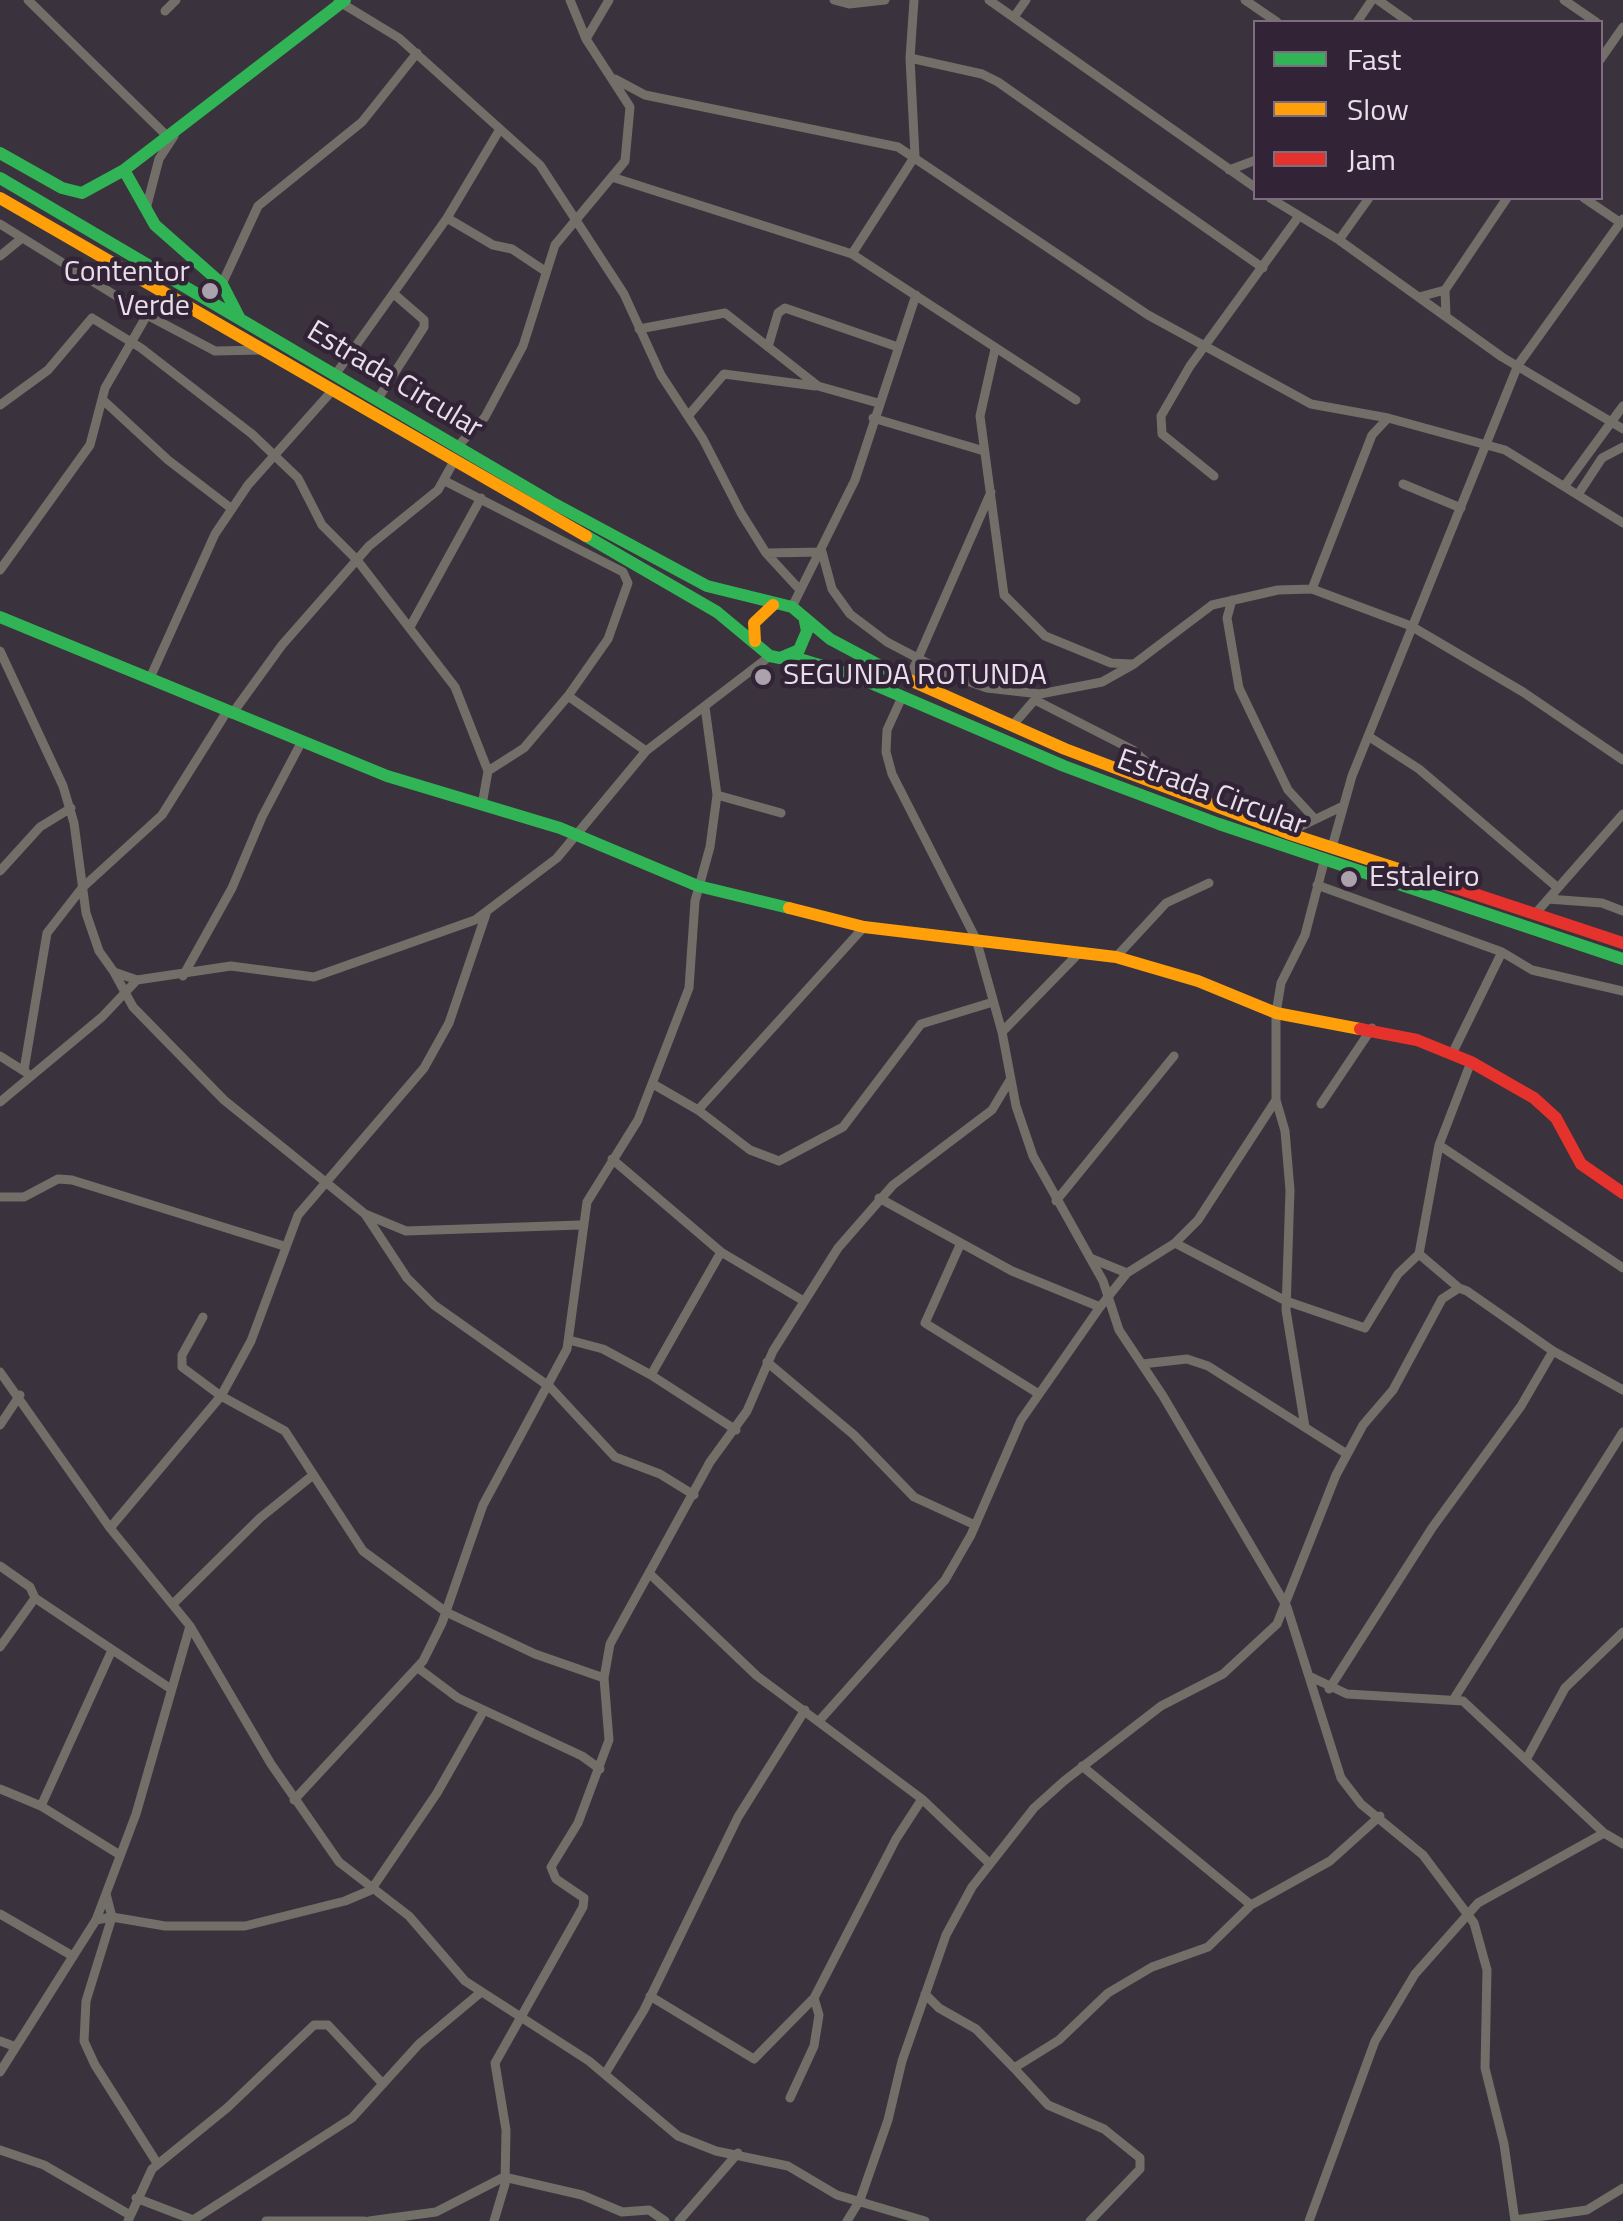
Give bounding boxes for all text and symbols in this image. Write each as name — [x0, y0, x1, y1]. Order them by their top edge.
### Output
legend — [1253, 20, 1603, 200]
text: Fast — [1347, 36, 1401, 82]
text: Slow — [1347, 86, 1409, 132]
text: Jam — [1347, 136, 1396, 182]
place label: Contentor Verde — [64, 256, 190, 326]
marker: Contentor Verde — [199, 280, 221, 302]
street label: Estrada Circular — [300, 315, 488, 447]
place label: SEGUNDA ROTUNDA — [783, 659, 1047, 695]
marker: SEGUNDA ROTUNDA — [752, 666, 774, 688]
street label: Estrada Circular — [1112, 743, 1310, 845]
place label: Estaleiro — [1369, 861, 1480, 897]
marker: Estaleiro — [1338, 868, 1360, 890]

